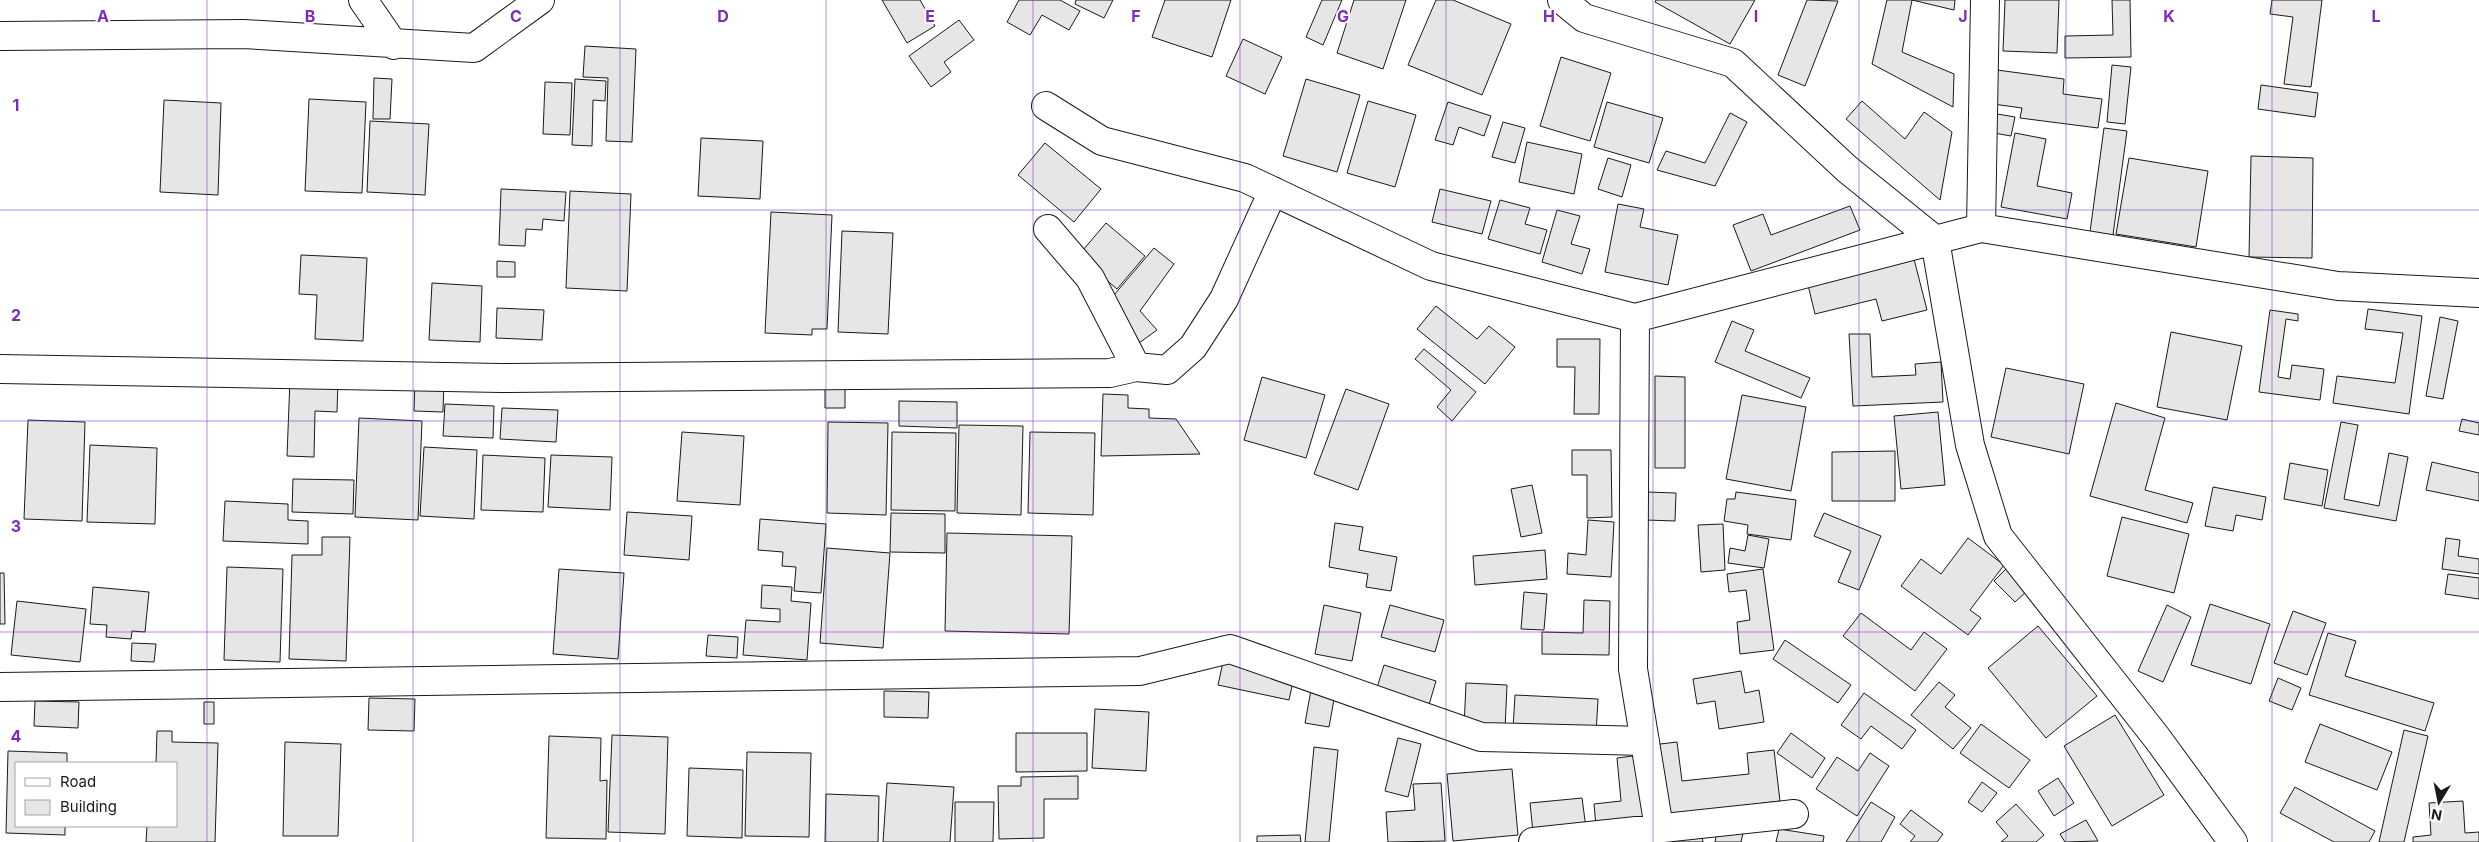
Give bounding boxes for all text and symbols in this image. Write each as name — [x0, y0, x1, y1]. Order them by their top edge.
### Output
text: A — [97, 6, 109, 26]
text: B — [305, 6, 315, 26]
text: C — [510, 6, 522, 26]
text: D — [717, 6, 729, 26]
text: E — [925, 6, 935, 26]
text: F — [1131, 6, 1141, 26]
text: G — [1337, 6, 1349, 26]
text: H — [1543, 6, 1555, 26]
text: I — [1754, 6, 1758, 26]
text: J — [1958, 6, 1968, 26]
text: K — [2163, 6, 2175, 26]
text: L — [2371, 6, 2381, 26]
text: 1 — [13, 95, 19, 115]
text: 2 — [11, 305, 21, 325]
text: 3 — [11, 516, 21, 536]
text: 4 — [11, 726, 22, 746]
legend — [15, 762, 178, 827]
text: Road — [60, 772, 96, 791]
north arrow — [2414, 777, 2464, 827]
text: Building — [60, 797, 117, 816]
text: N — [2430, 806, 2443, 825]

